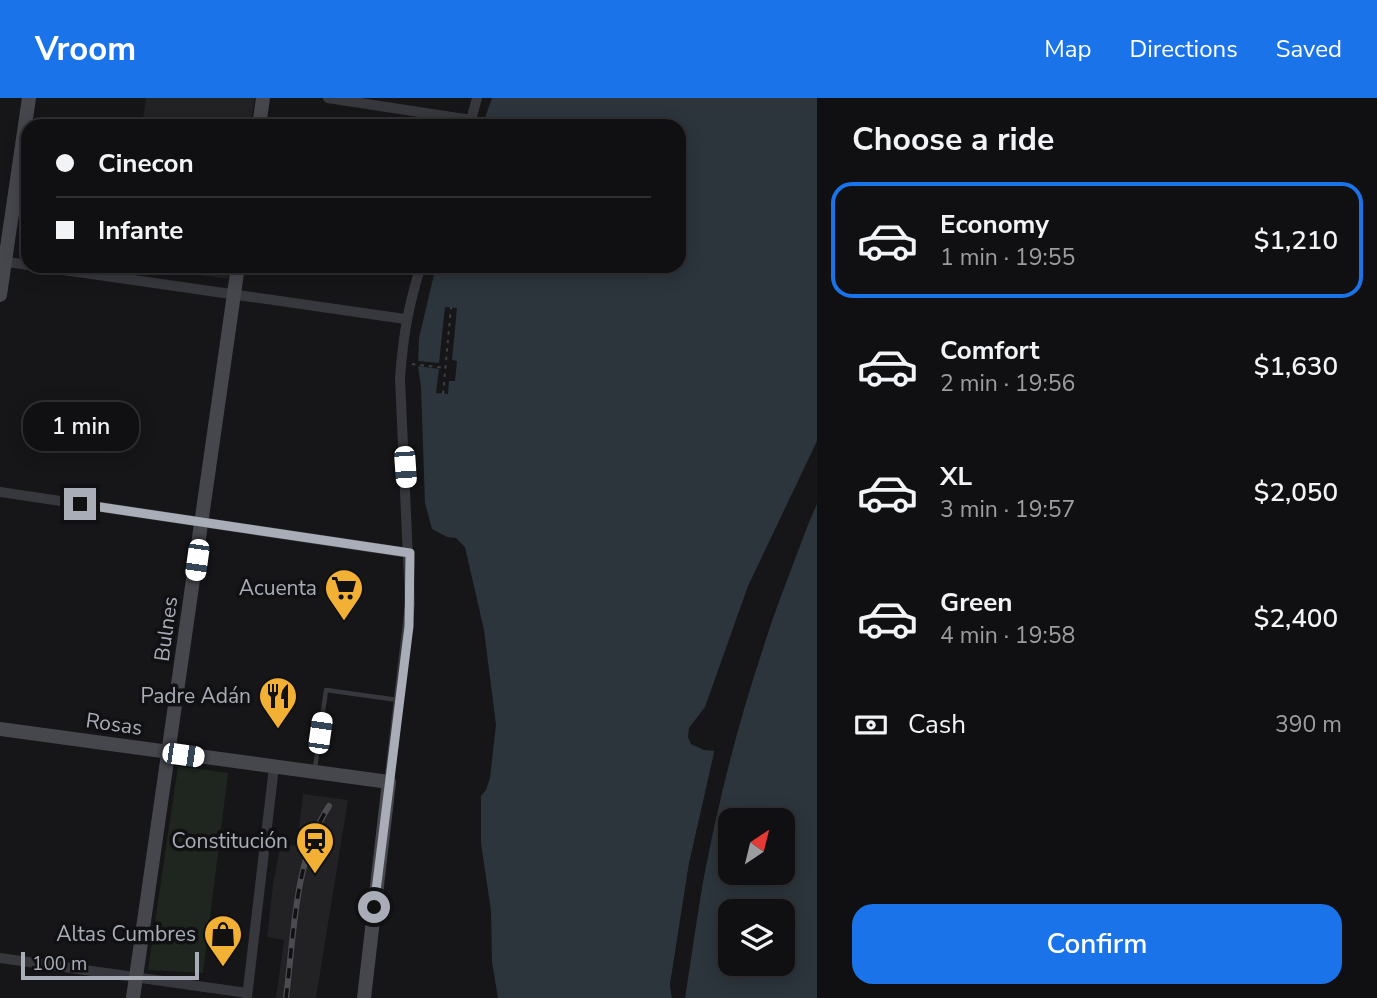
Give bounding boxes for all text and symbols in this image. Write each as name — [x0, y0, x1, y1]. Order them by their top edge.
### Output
text: Vroom — [35, 27, 136, 72]
text: Map — [1044, 33, 1091, 65]
text: Directions — [1129, 33, 1238, 65]
text: Saved — [1276, 33, 1342, 65]
text: Choose a ride — [852, 118, 1054, 161]
text: Cinecon — [98, 146, 194, 181]
text: Economy — [940, 207, 1049, 242]
icon: car — [856, 209, 919, 272]
text: Infante — [98, 213, 183, 248]
text: $1,210 — [1254, 223, 1338, 258]
text: 1 min · 19:55 — [940, 242, 1075, 273]
text: Comfort — [940, 333, 1040, 368]
icon: car — [856, 335, 919, 398]
text: $1,630 — [1254, 349, 1338, 384]
text: 2 min · 19:56 — [940, 368, 1075, 399]
callout: 1 min — [22, 402, 138, 452]
text: 1 min — [52, 411, 110, 442]
car — [394, 445, 417, 489]
text: XL — [940, 459, 972, 494]
icon: car — [856, 461, 919, 524]
text: $2,050 — [1254, 475, 1338, 510]
route end — [64, 488, 96, 520]
text: 3 min · 19:57 — [940, 494, 1075, 525]
car — [184, 538, 211, 582]
supermarket icon: Acuenta — [323, 567, 365, 622]
place label: Acuenta — [239, 574, 317, 602]
text: Green — [940, 585, 1013, 620]
icon: car — [856, 587, 919, 650]
street label: Bulnes — [148, 595, 184, 663]
text: $2,400 — [1254, 601, 1338, 636]
text: 4 min · 19:58 — [940, 620, 1075, 651]
restaurant icon: Padre Adán — [257, 675, 299, 730]
place label: Padre Adán — [140, 682, 251, 710]
street label: Rosas — [84, 706, 144, 742]
icon: cash — [852, 706, 890, 744]
text: Cash — [908, 707, 966, 742]
text: 390 m — [1275, 709, 1342, 740]
car — [307, 711, 334, 755]
car — [161, 742, 206, 768]
north arrow — [718, 808, 794, 886]
map controls — [718, 808, 795, 976]
station icon: Constitución — [294, 820, 336, 875]
place label: Constitución — [171, 827, 288, 855]
route start — [358, 891, 390, 923]
button: layers — [718, 899, 795, 976]
button: Confirm — [852, 904, 1342, 984]
shop icon: Altas Cumbres — [202, 913, 244, 968]
place label: Altas Cumbres — [56, 920, 196, 948]
scale bar — [21, 949, 200, 981]
text: 100 m — [32, 951, 87, 977]

